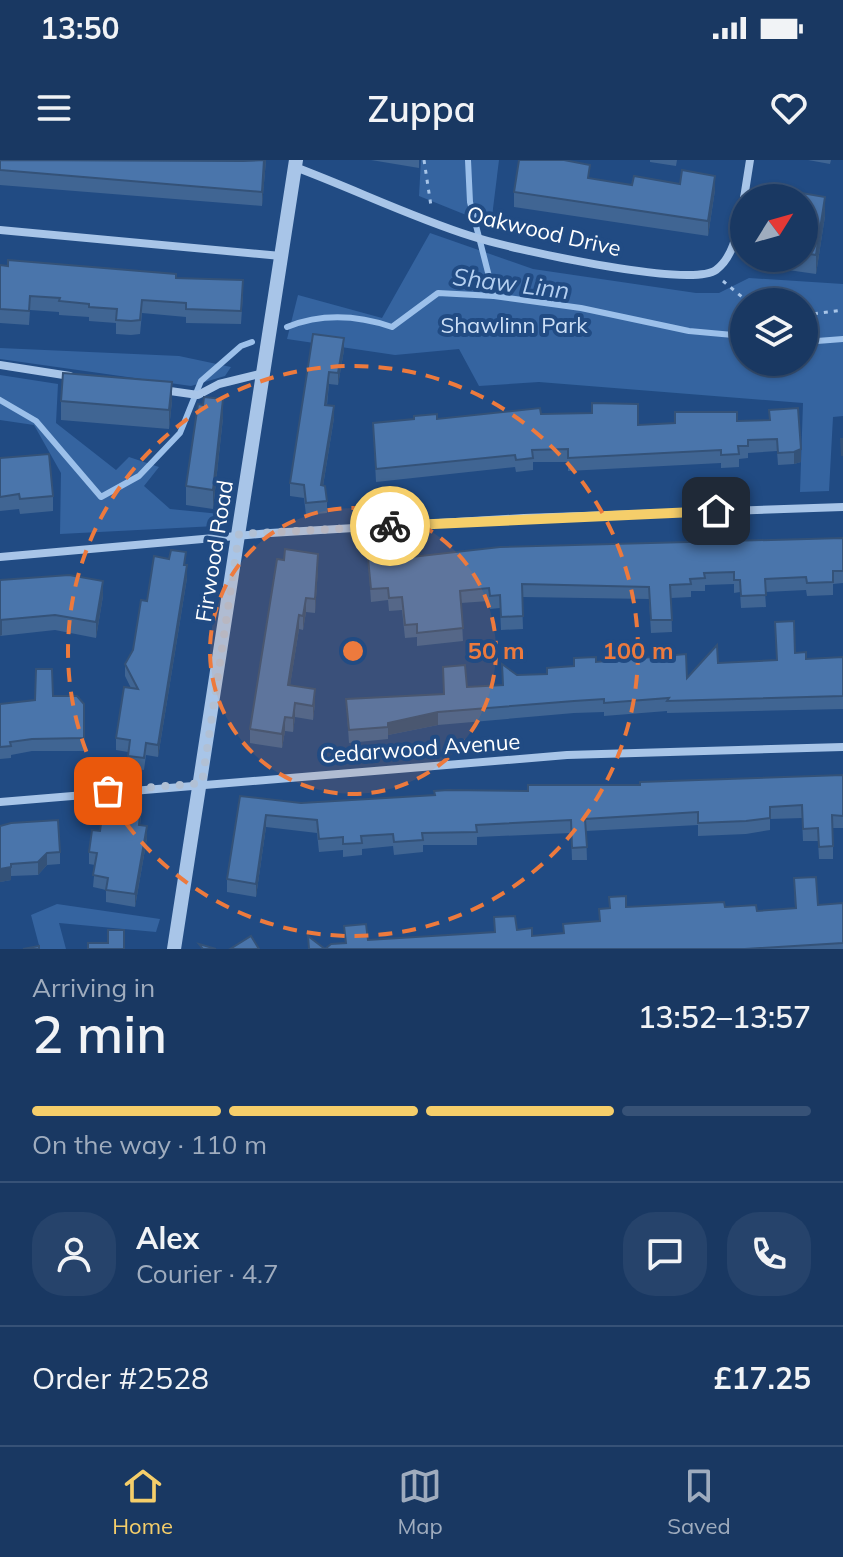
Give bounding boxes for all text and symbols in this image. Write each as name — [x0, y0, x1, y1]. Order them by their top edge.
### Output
text: 13:50 — [40, 9, 119, 47]
icon: menu — [32, 86, 76, 130]
text: Zuppa — [367, 86, 476, 131]
icon: heart — [767, 86, 811, 130]
north arrow — [730, 184, 818, 272]
map controls — [730, 184, 818, 376]
street label: Oakwood Drive — [464, 200, 624, 262]
water label: Shaw Linn — [451, 261, 571, 305]
button: layers — [730, 288, 818, 376]
park label: Shawlinn Park — [440, 311, 588, 339]
pin — [682, 477, 750, 545]
street label: Firwood Road — [189, 478, 239, 624]
courier — [350, 486, 430, 566]
icon: home — [694, 489, 738, 533]
icon: bike — [368, 504, 412, 548]
text: 50 m — [468, 635, 524, 665]
text: 100 m — [602, 635, 674, 665]
centre of rings — [339, 637, 367, 665]
street label: Cedarwood Avenue — [319, 727, 521, 769]
pin — [74, 757, 142, 825]
icon: bag — [86, 769, 130, 813]
text: Arriving in — [32, 971, 155, 1004]
text: 13:52–13:57 — [638, 998, 811, 1036]
text: 2 min — [32, 1001, 167, 1066]
text: On the way · 110 m — [32, 1128, 267, 1161]
button: person — [32, 1212, 116, 1296]
button: chat — [623, 1212, 707, 1296]
button: phone — [727, 1212, 811, 1296]
text: Alex — [136, 1219, 199, 1257]
text: Courier · 4.7 — [136, 1257, 279, 1290]
text: Order #2528 — [32, 1359, 209, 1397]
text: £17.25 — [714, 1359, 811, 1397]
tab: Home — [112, 1464, 173, 1540]
tab: Map — [397, 1464, 443, 1540]
tab: Saved — [667, 1464, 731, 1540]

